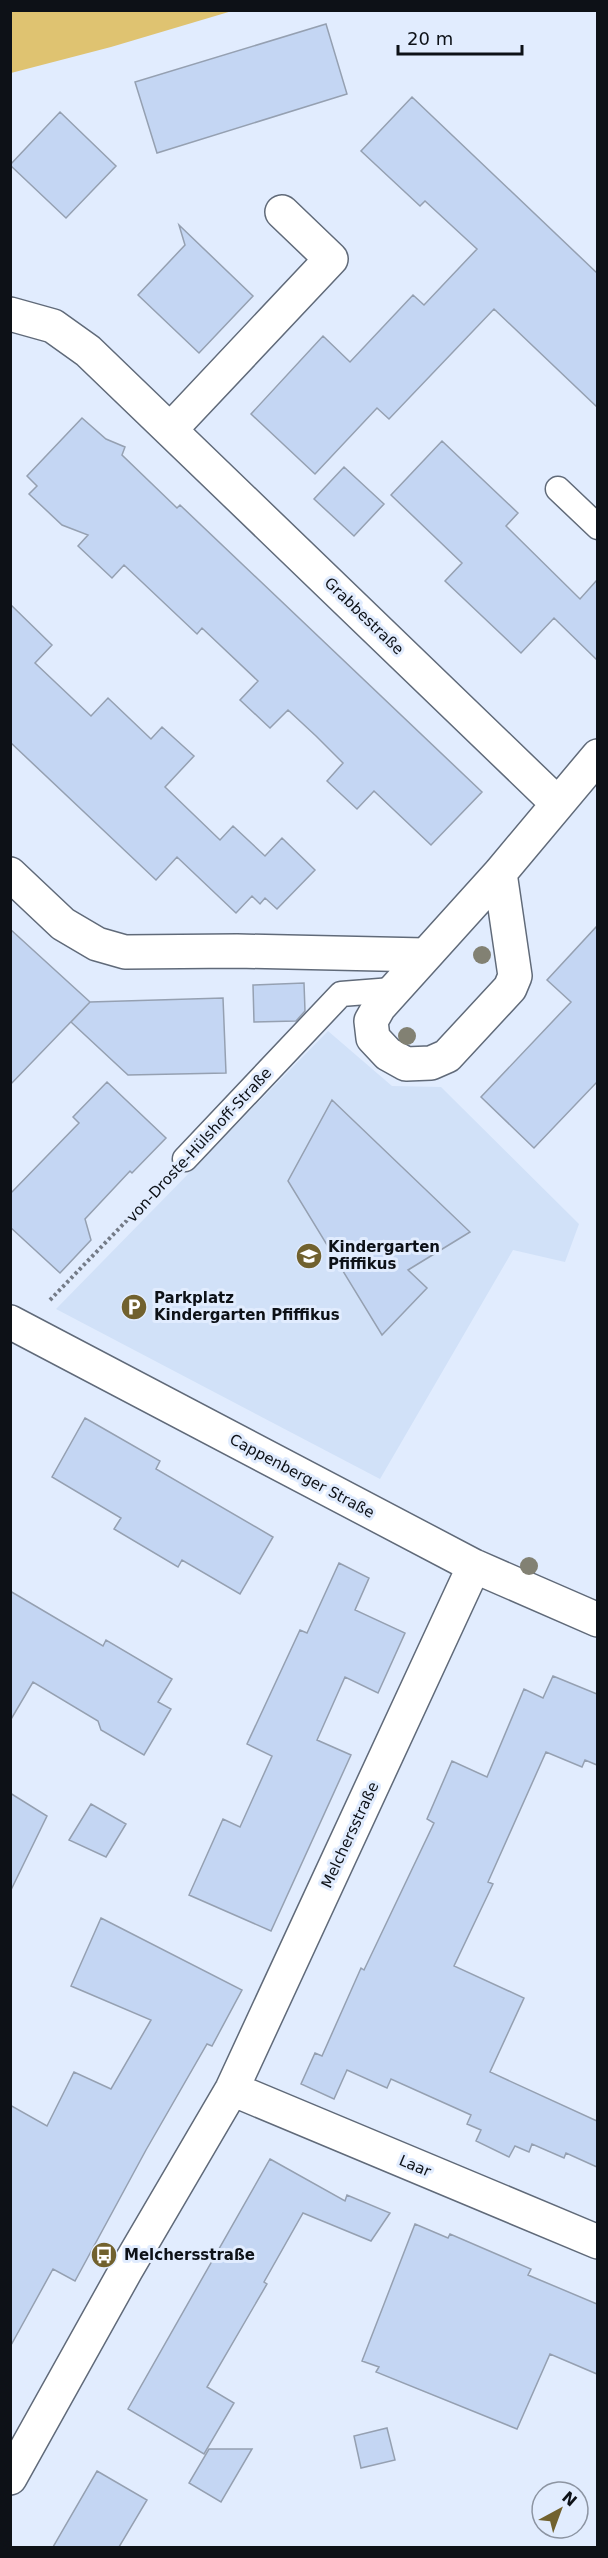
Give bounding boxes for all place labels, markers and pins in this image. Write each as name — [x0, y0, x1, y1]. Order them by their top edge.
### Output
place label: Kindergarten Pfiffikus — [328, 1238, 440, 1273]
school or university icon: Kindergarten Pfiffikus — [294, 1241, 324, 1271]
place label: Parkplatz Kindergarten Pfiffikus — [154, 1289, 340, 1324]
parking icon: Parkplatz Kindergarten Pfiffikus — [119, 1292, 149, 1322]
bus stop icon: Melchersstraße — [89, 2240, 119, 2270]
place label: Melchersstraße — [124, 2246, 255, 2264]

